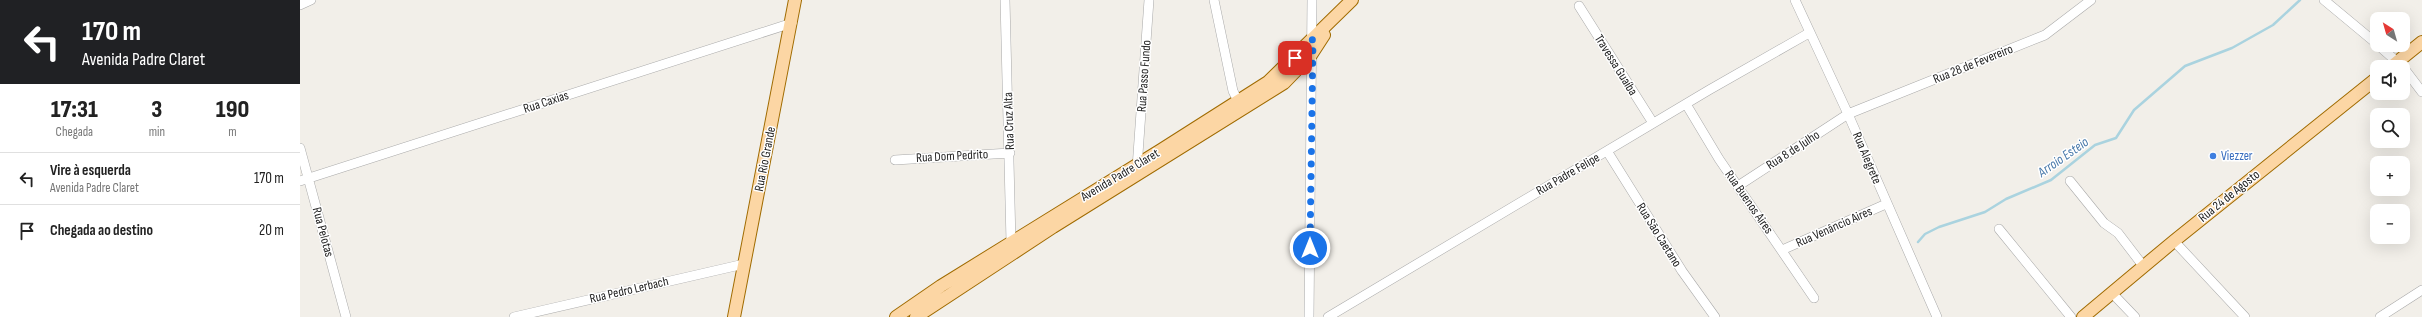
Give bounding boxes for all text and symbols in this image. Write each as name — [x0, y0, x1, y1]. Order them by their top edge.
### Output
north arrow — [2370, 12, 2410, 52]
map controls — [2370, 12, 2410, 244]
text: 170 m — [82, 15, 141, 48]
icon: left — [16, 16, 68, 68]
street label: Travessa Guaíba — [1591, 32, 1641, 98]
street label: Rua Passo Fundo — [1134, 39, 1154, 113]
pin — [1278, 41, 1312, 75]
street label: Rua 28 de Fevereiro — [1931, 41, 2015, 87]
icon: arrive — [1284, 47, 1306, 69]
text: Avenida Padre Claret — [82, 49, 205, 70]
button: sound — [2370, 60, 2410, 100]
street label: Rua Caxias — [521, 87, 571, 117]
street label: Rua Cruz Alta — [1000, 92, 1018, 150]
text: 17:31 — [51, 95, 98, 124]
text: 3 — [151, 95, 162, 124]
text: 190 — [216, 95, 249, 124]
button: search — [2370, 108, 2410, 148]
text: Chegada — [56, 124, 93, 140]
text: min — [149, 124, 165, 140]
text: m — [228, 124, 237, 140]
street label: Rua Rio Grande — [751, 125, 779, 193]
street label: Rua 8 de Julho — [1763, 127, 1823, 173]
street label: Rua Alegrete — [1849, 130, 1885, 186]
water label: Arroio Esteio — [2033, 133, 2092, 181]
street label: Avenida Padre Claret — [1077, 145, 1162, 205]
street label: Rua Dom Pedrito — [915, 146, 989, 166]
place label: Viezzer — [2221, 148, 2253, 164]
street label: Rua Padre Felipe — [1533, 149, 1603, 199]
marker: Viezzer — [2208, 151, 2218, 161]
button: + — [2370, 156, 2410, 196]
text: Vire à esquerda — [50, 161, 131, 180]
street label: Rua 24 de Agosto — [2195, 166, 2263, 226]
street label: Rua Buenos Aires — [1721, 167, 1777, 237]
icon: left — [16, 168, 38, 190]
text: 170 m — [254, 169, 284, 188]
text: Avenida Padre Claret — [50, 180, 139, 196]
street label: Rua São Caetano — [1633, 200, 1685, 270]
street label: Rua Venâncio Aires — [1793, 203, 1875, 251]
button: − — [2370, 204, 2410, 244]
street label: Rua Pelotas — [309, 205, 337, 259]
icon: arrive — [16, 220, 38, 242]
text: Chegada ao destino — [50, 221, 153, 240]
text: 20 m — [259, 221, 284, 240]
position arrow — [1289, 227, 1331, 269]
street label: Rua Pedro Lerbach — [588, 273, 670, 307]

